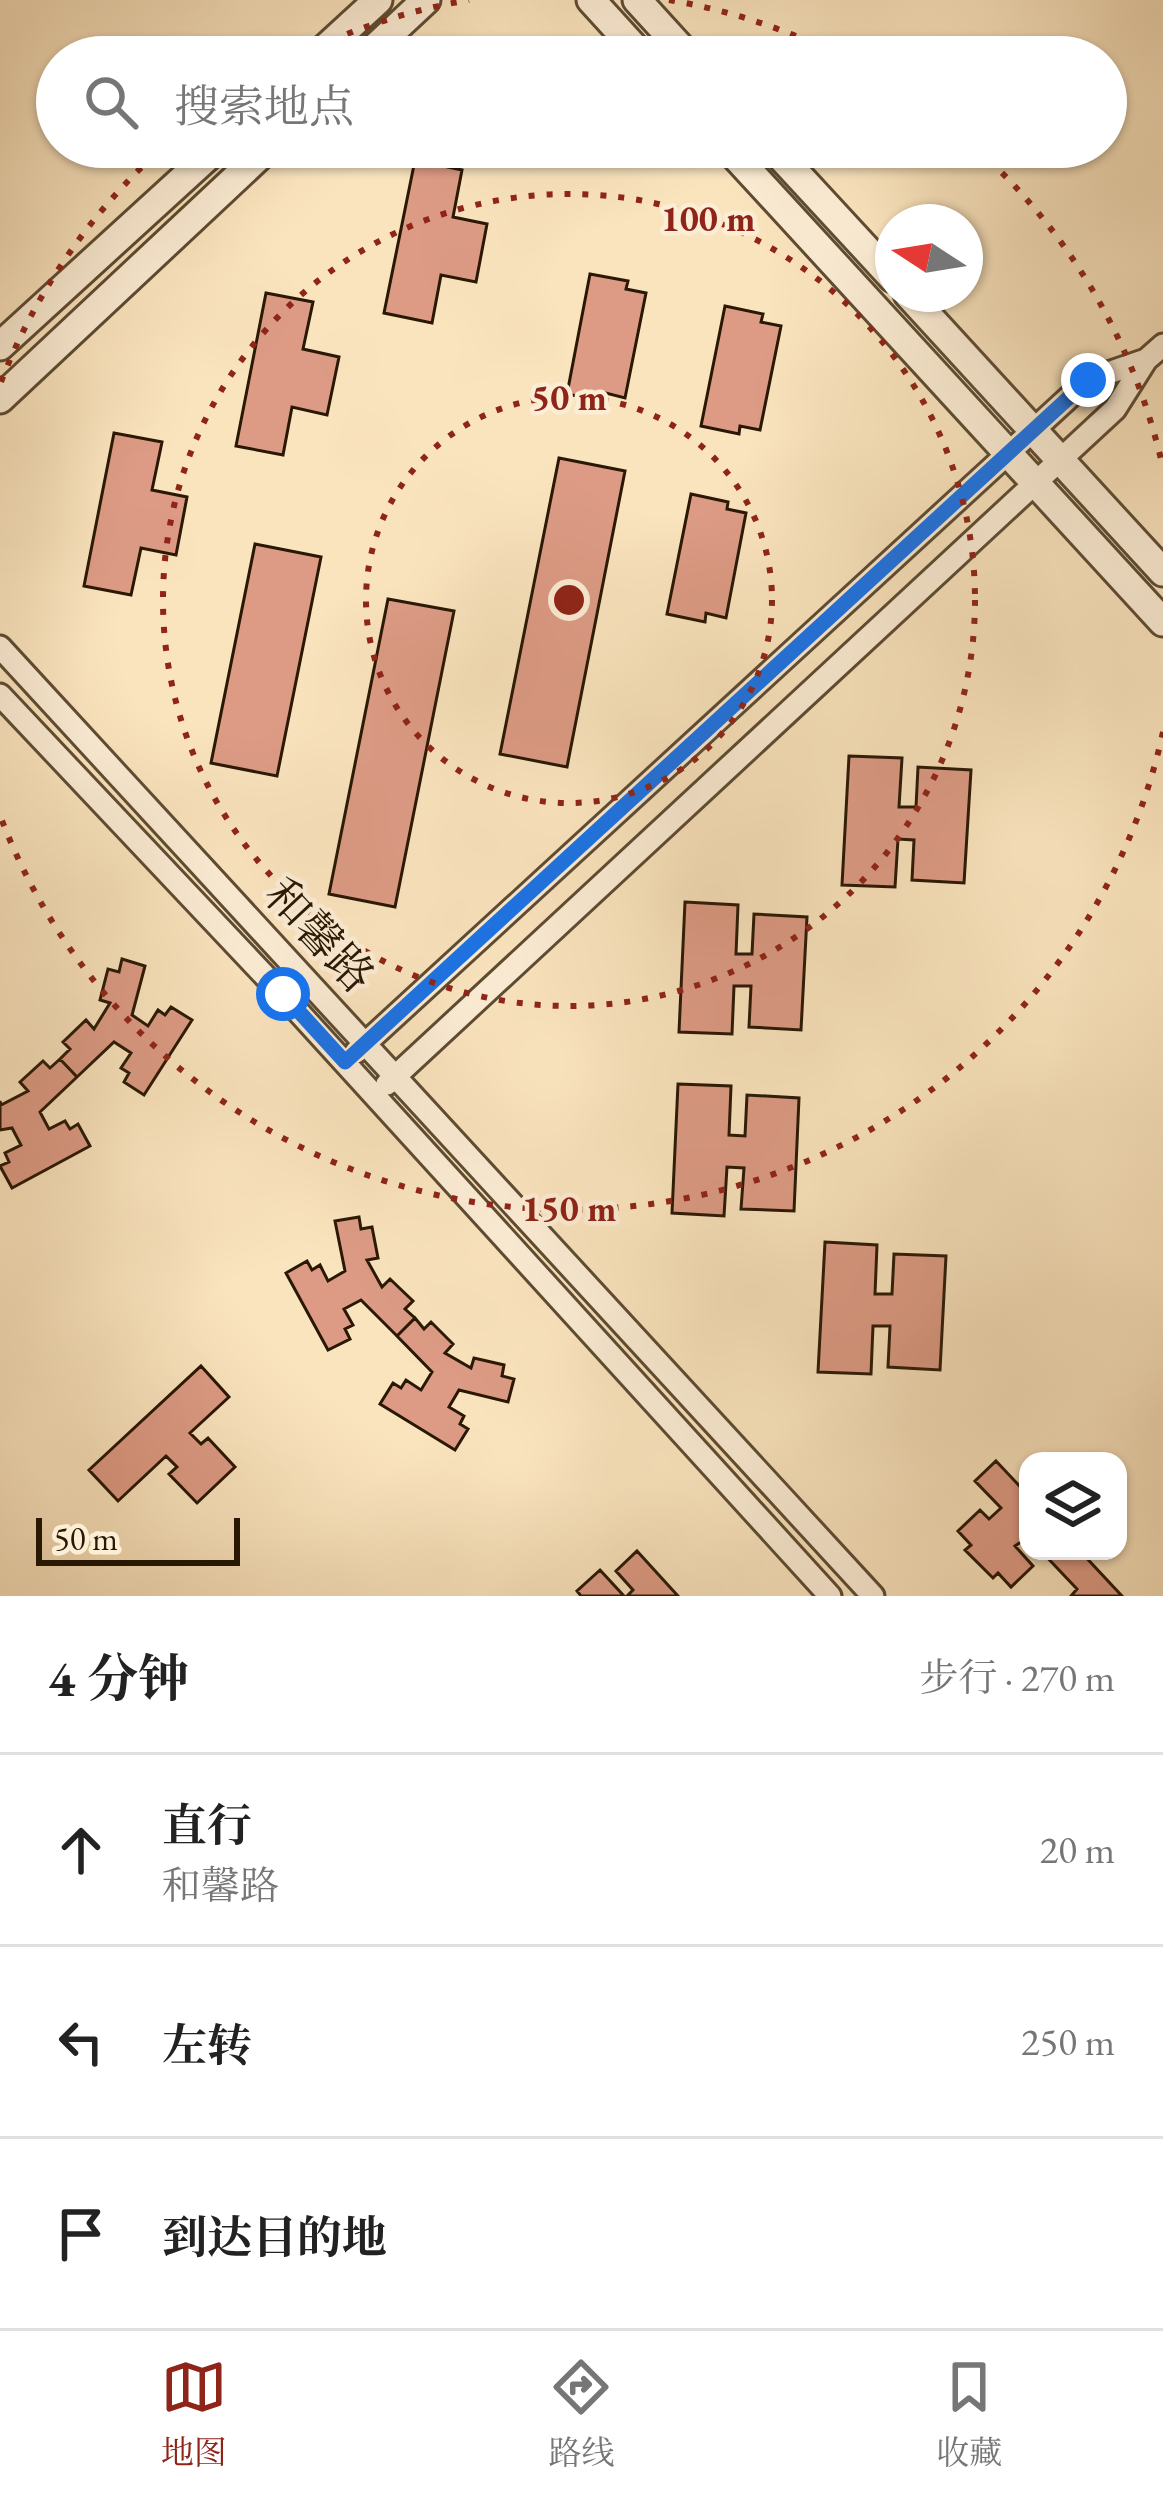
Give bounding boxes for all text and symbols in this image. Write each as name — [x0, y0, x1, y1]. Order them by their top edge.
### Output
search box — [36, 36, 1127, 168]
icon: search — [78, 69, 144, 135]
text: 搜索地点 — [174, 77, 354, 135]
text: 100 m — [661, 195, 755, 242]
north arrow — [875, 204, 983, 312]
route end — [1061, 353, 1115, 407]
text: 50 m — [531, 374, 607, 421]
centre of rings — [548, 579, 590, 621]
street label: 和馨路 — [253, 866, 387, 1004]
route start — [256, 967, 310, 1021]
text: 150 m — [522, 1185, 616, 1232]
map controls — [1019, 1452, 1127, 1560]
button: layers — [1019, 1452, 1127, 1560]
scale bar — [36, 1512, 240, 1565]
text: 50 m — [54, 1517, 118, 1560]
text: 4 分钟 — [48, 1645, 189, 1711]
text: 步行 · 270 m — [919, 1652, 1115, 1703]
text: 直行 — [162, 1796, 252, 1854]
icon: ahead — [48, 1817, 114, 1883]
text: 20 m — [1039, 1824, 1115, 1875]
text: 和馨路 — [162, 1860, 279, 1911]
icon: left — [48, 2009, 114, 2075]
text: 左转 — [162, 2016, 252, 2074]
text: 250 m — [1021, 2016, 1115, 2067]
icon: arrive — [48, 2201, 114, 2267]
text: 到达目的地 — [162, 2208, 387, 2266]
tab: 地图 — [161, 2354, 227, 2474]
tab: 路线 — [548, 2354, 614, 2474]
tab: 收藏 — [936, 2354, 1002, 2474]

